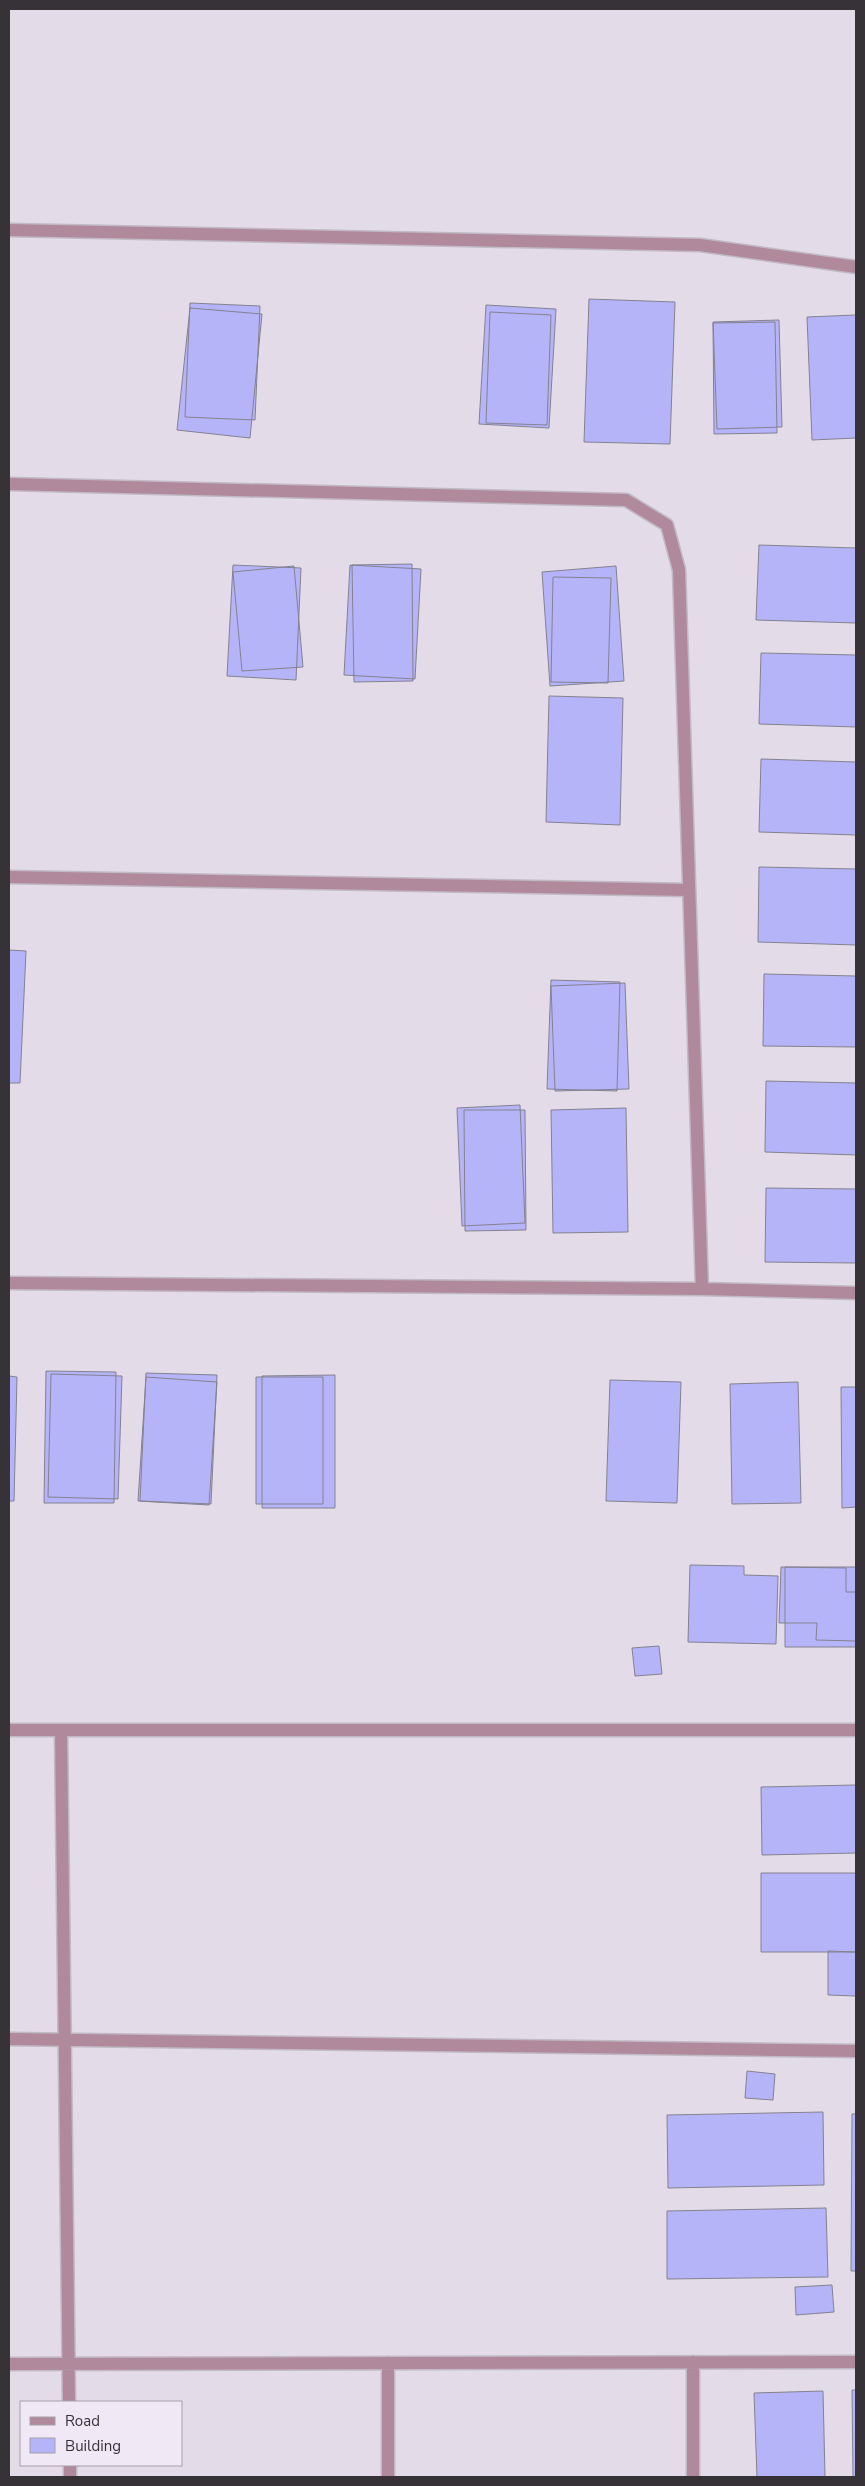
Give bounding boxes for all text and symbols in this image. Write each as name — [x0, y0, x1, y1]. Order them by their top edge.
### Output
legend — [20, 2401, 182, 2466]
text: Road — [65, 2411, 100, 2431]
text: Building — [65, 2436, 121, 2456]

